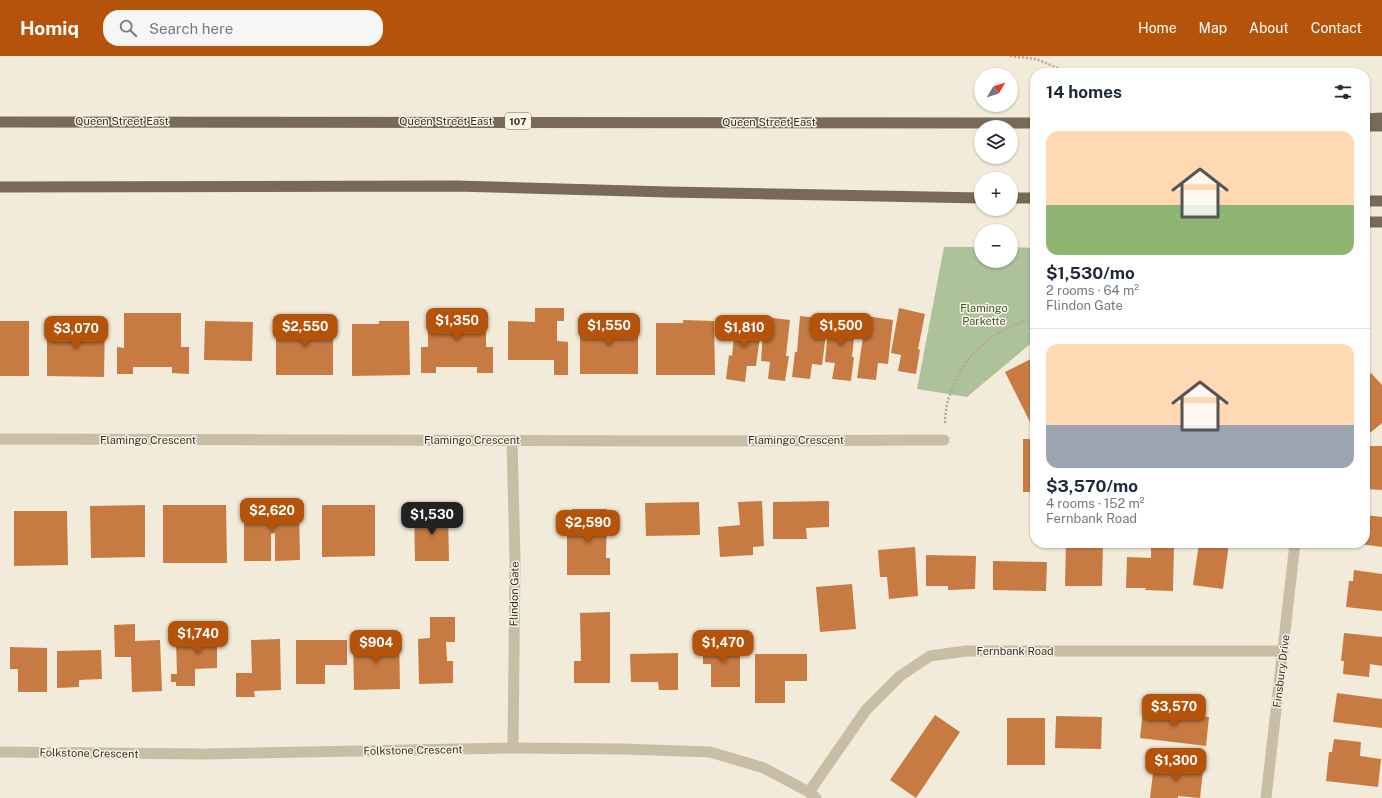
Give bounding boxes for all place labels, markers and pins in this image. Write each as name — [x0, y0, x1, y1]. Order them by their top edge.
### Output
pin: $1,350 — [424, 308, 490, 342]
pin: $1,550 — [576, 313, 642, 347]
pin: $1,500 — [808, 313, 874, 347]
pin: $2,550 — [272, 314, 338, 348]
pin: $1,810 — [711, 315, 777, 349]
pin: $3,070 — [43, 316, 109, 350]
pin: $2,620 — [239, 498, 305, 532]
pin: $1,530 — [399, 502, 465, 536]
pin: $2,590 — [555, 510, 621, 544]
pin: $1,740 — [165, 621, 231, 655]
pin: $904 — [352, 630, 400, 664]
pin: $1,470 — [690, 630, 756, 664]
pin: $3,570 — [1141, 694, 1207, 728]
pin: $1,300 — [1143, 748, 1209, 782]

